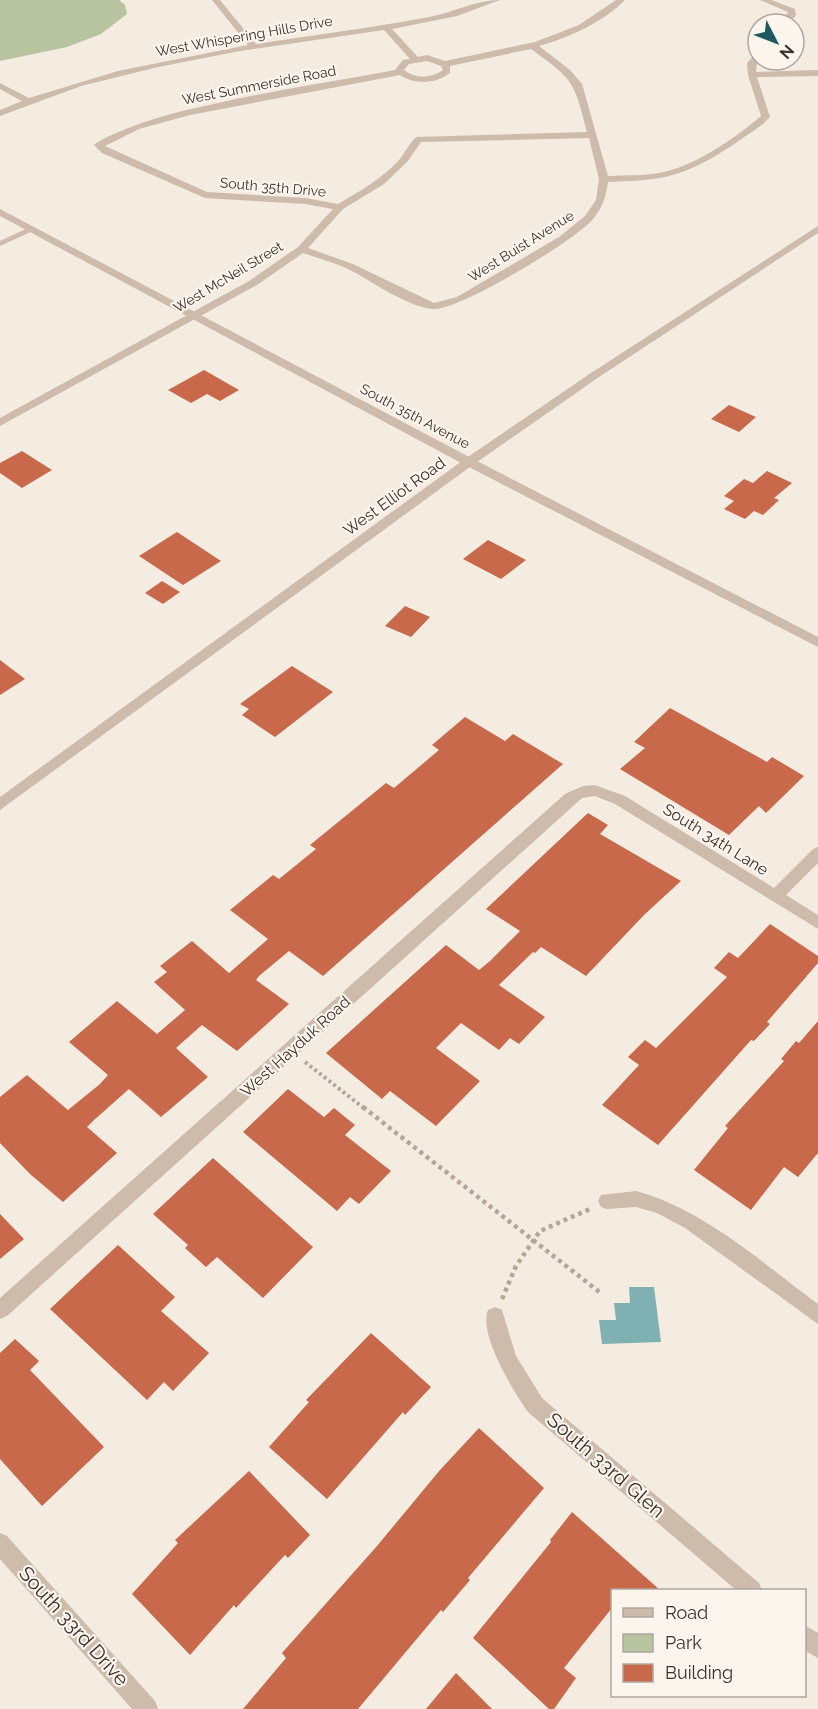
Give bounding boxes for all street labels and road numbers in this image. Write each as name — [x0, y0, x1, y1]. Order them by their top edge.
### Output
street label: West Whispering Hills Drive — [154, 13, 334, 59]
street label: West Summerside Road — [181, 62, 337, 108]
street label: South 35th Drive — [219, 174, 327, 200]
street label: West Buist Avenue — [465, 207, 577, 285]
street label: West McNeil Street — [171, 238, 286, 316]
street label: South 35th Avenue — [357, 380, 473, 452]
street label: West Elliot Road — [340, 453, 449, 540]
street label: South 34th Lane — [660, 799, 772, 879]
street label: West Hayduk Road — [237, 992, 354, 1101]
street label: South 33rd Glen — [542, 1407, 670, 1523]
street label: South 33rd Drive — [14, 1561, 134, 1691]

